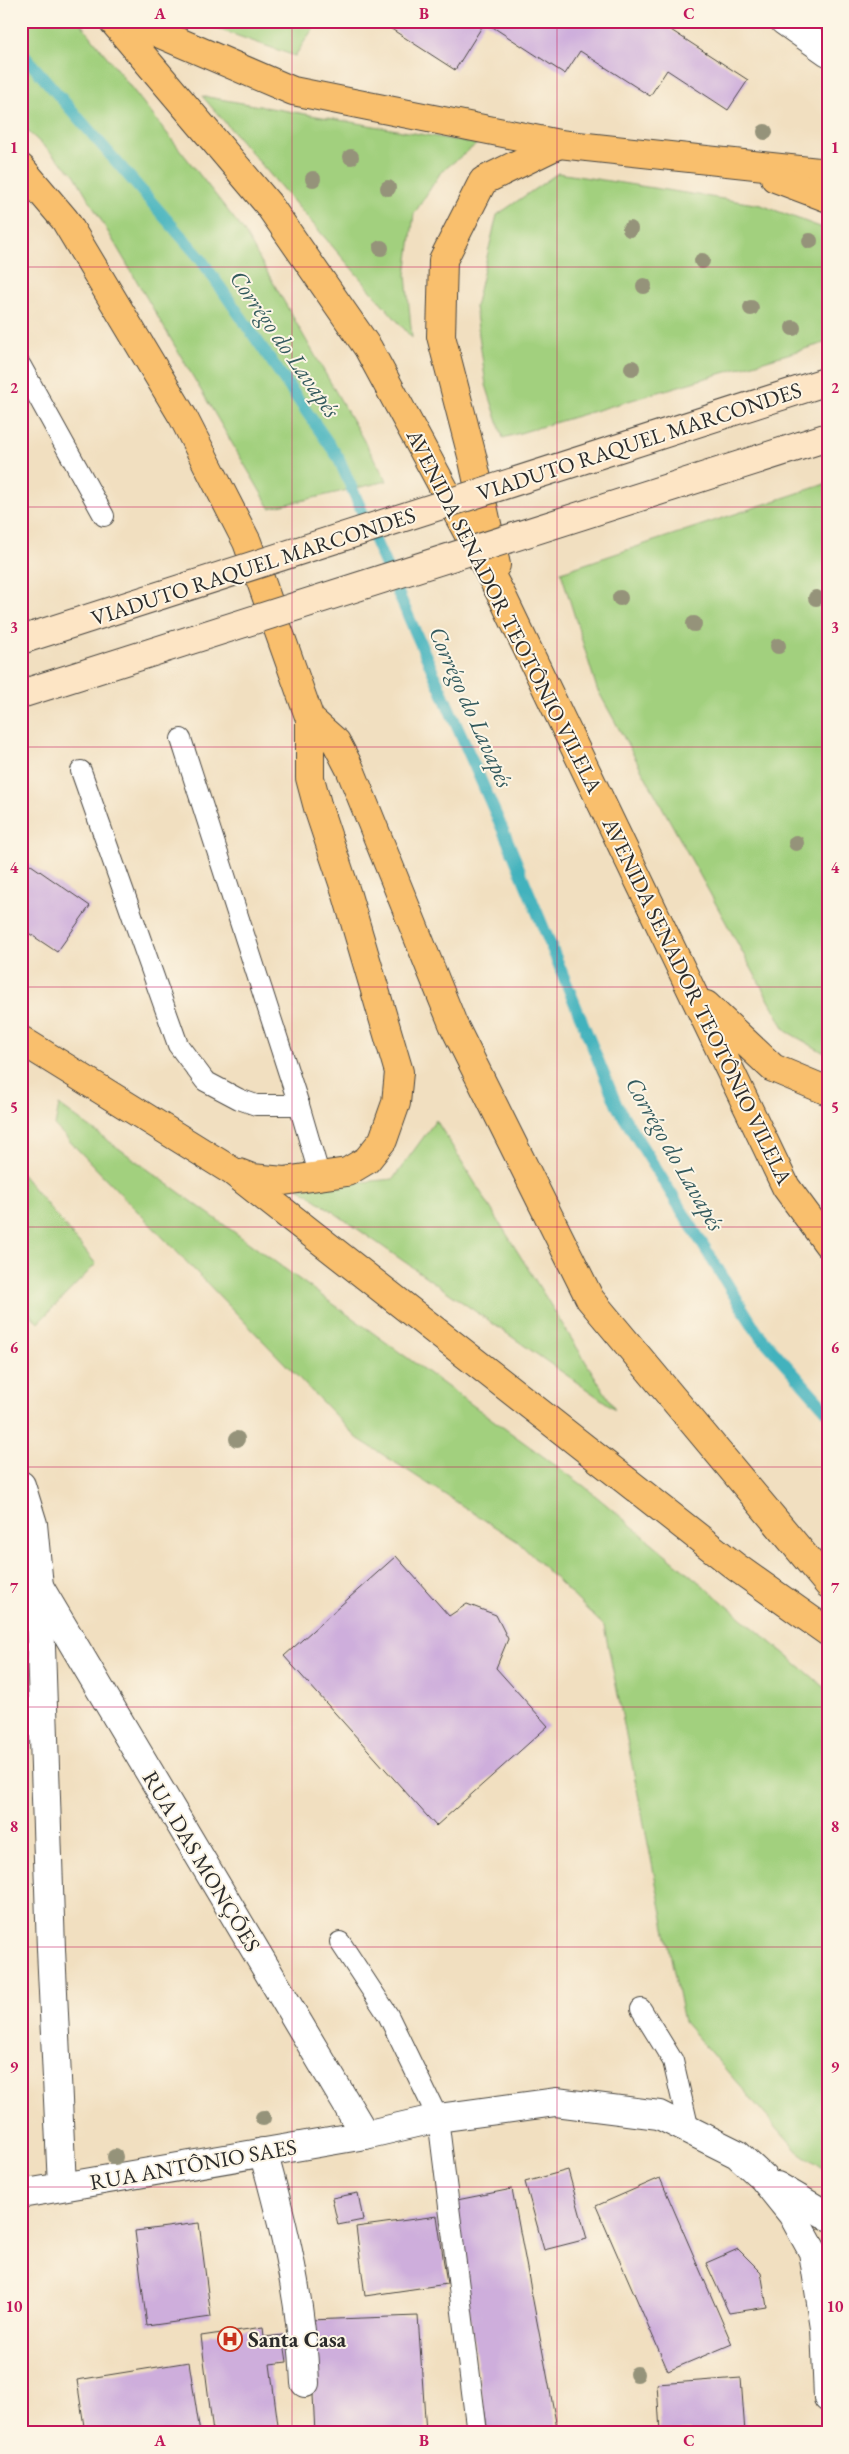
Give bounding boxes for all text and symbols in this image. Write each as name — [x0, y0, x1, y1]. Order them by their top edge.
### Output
text: A — [153, 3, 166, 24]
text: B — [419, 3, 429, 24]
text: C — [683, 3, 695, 24]
text: 1 — [10, 137, 18, 158]
text: 1 — [831, 137, 839, 158]
water label: Corrégo do Lavapés — [223, 264, 348, 424]
street label: VIADUTO RAQUEL MARCONDES — [473, 375, 805, 508]
text: 2 — [10, 377, 19, 398]
text: 2 — [831, 377, 840, 398]
street label: AVENIDA SENADOR TEOTÔNIO VILELA — [399, 423, 610, 799]
street label: VIADUTO RAQUEL MARCONDES — [87, 500, 419, 633]
text: 3 — [10, 617, 18, 638]
text: 3 — [831, 617, 839, 638]
water label: Corrégo do Lavapés — [422, 621, 521, 793]
street label: AVENIDA SENADOR TEOTÔNIO VILELA — [595, 812, 800, 1190]
text: 4 — [10, 857, 19, 878]
text: 4 — [831, 857, 840, 878]
water label: Corrégo do Lavapés — [619, 1071, 732, 1237]
text: 5 — [10, 1097, 18, 1118]
text: 5 — [831, 1097, 839, 1118]
text: 6 — [10, 1337, 19, 1358]
text: 6 — [831, 1337, 840, 1358]
text: 7 — [10, 1577, 19, 1598]
text: 7 — [831, 1577, 840, 1598]
street label: RUA DAS MONÇÕES — [136, 1765, 267, 1957]
text: 8 — [10, 1816, 18, 1837]
text: 8 — [831, 1816, 839, 1837]
text: 9 — [10, 2056, 19, 2077]
text: 9 — [831, 2056, 840, 2077]
street label: RUA ANTÔNIO SAES — [87, 2132, 299, 2197]
text: 10 — [6, 2296, 23, 2317]
text: 10 — [827, 2296, 844, 2317]
place label: Santa Casa — [248, 2325, 347, 2354]
hospital icon: Santa Casa — [217, 2326, 243, 2352]
text: A — [153, 2430, 166, 2451]
text: B — [419, 2430, 429, 2451]
text: C — [683, 2430, 695, 2451]

